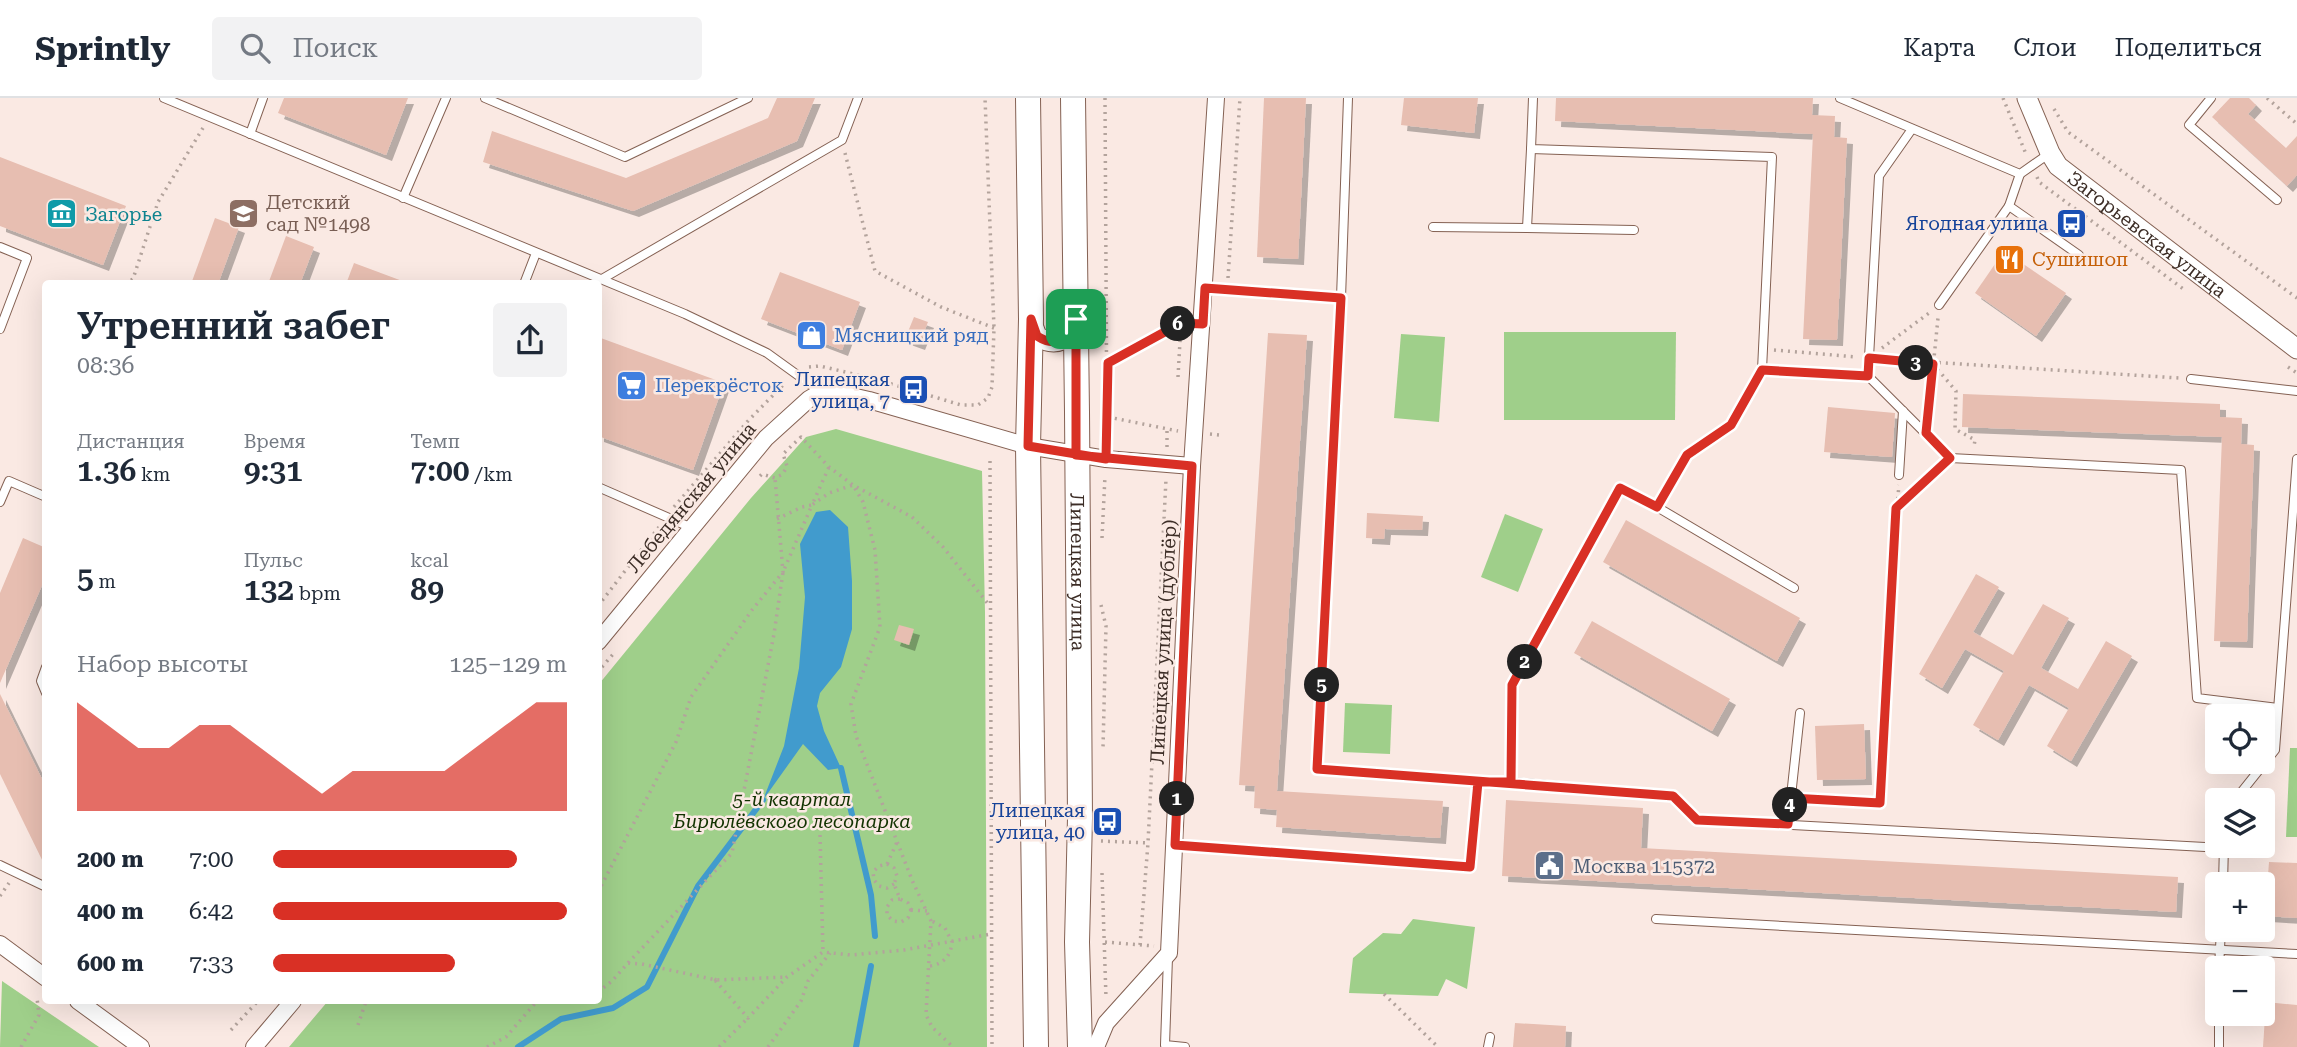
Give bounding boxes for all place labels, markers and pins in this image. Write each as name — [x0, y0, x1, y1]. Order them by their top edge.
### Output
place label: Детский сад №1498 — [266, 191, 370, 236]
school or university icon: Детский сад №1498 — [226, 196, 260, 230]
museum icon: Загорье — [45, 197, 79, 231]
place label: Загорье — [85, 203, 162, 226]
bus stop icon: Ягодная улица — [2054, 206, 2088, 240]
place label: Ягодная улица — [1905, 212, 2049, 235]
restaurant icon: Сушишоп — [1992, 242, 2026, 276]
place label: Сушишоп — [2032, 248, 2128, 271]
pin — [1046, 289, 1106, 349]
pin: 6 — [1160, 306, 1196, 342]
shop icon: Мясницкий ряд — [794, 318, 828, 352]
place label: Мясницкий ряд — [834, 324, 989, 347]
pin: 3 — [1898, 345, 1934, 380]
supermarket icon: Перекрёсток — [615, 368, 649, 402]
place label: Липецкая улица, 7 — [795, 368, 890, 413]
bus stop icon: Липецкая улица, 7 — [896, 373, 930, 407]
place label: Перекрёсток — [655, 374, 783, 397]
pin: 2 — [1508, 644, 1542, 680]
pin: 5 — [1304, 668, 1340, 702]
pin: 1 — [1160, 782, 1194, 816]
pin: 4 — [1772, 788, 1808, 822]
place label: Липецкая улица, 40 — [990, 799, 1085, 844]
bus stop icon: Липецкая улица, 40 — [1091, 804, 1125, 838]
public building icon: Москва 115372 — [1533, 849, 1567, 883]
place label: Москва 115372 — [1573, 855, 1715, 878]

